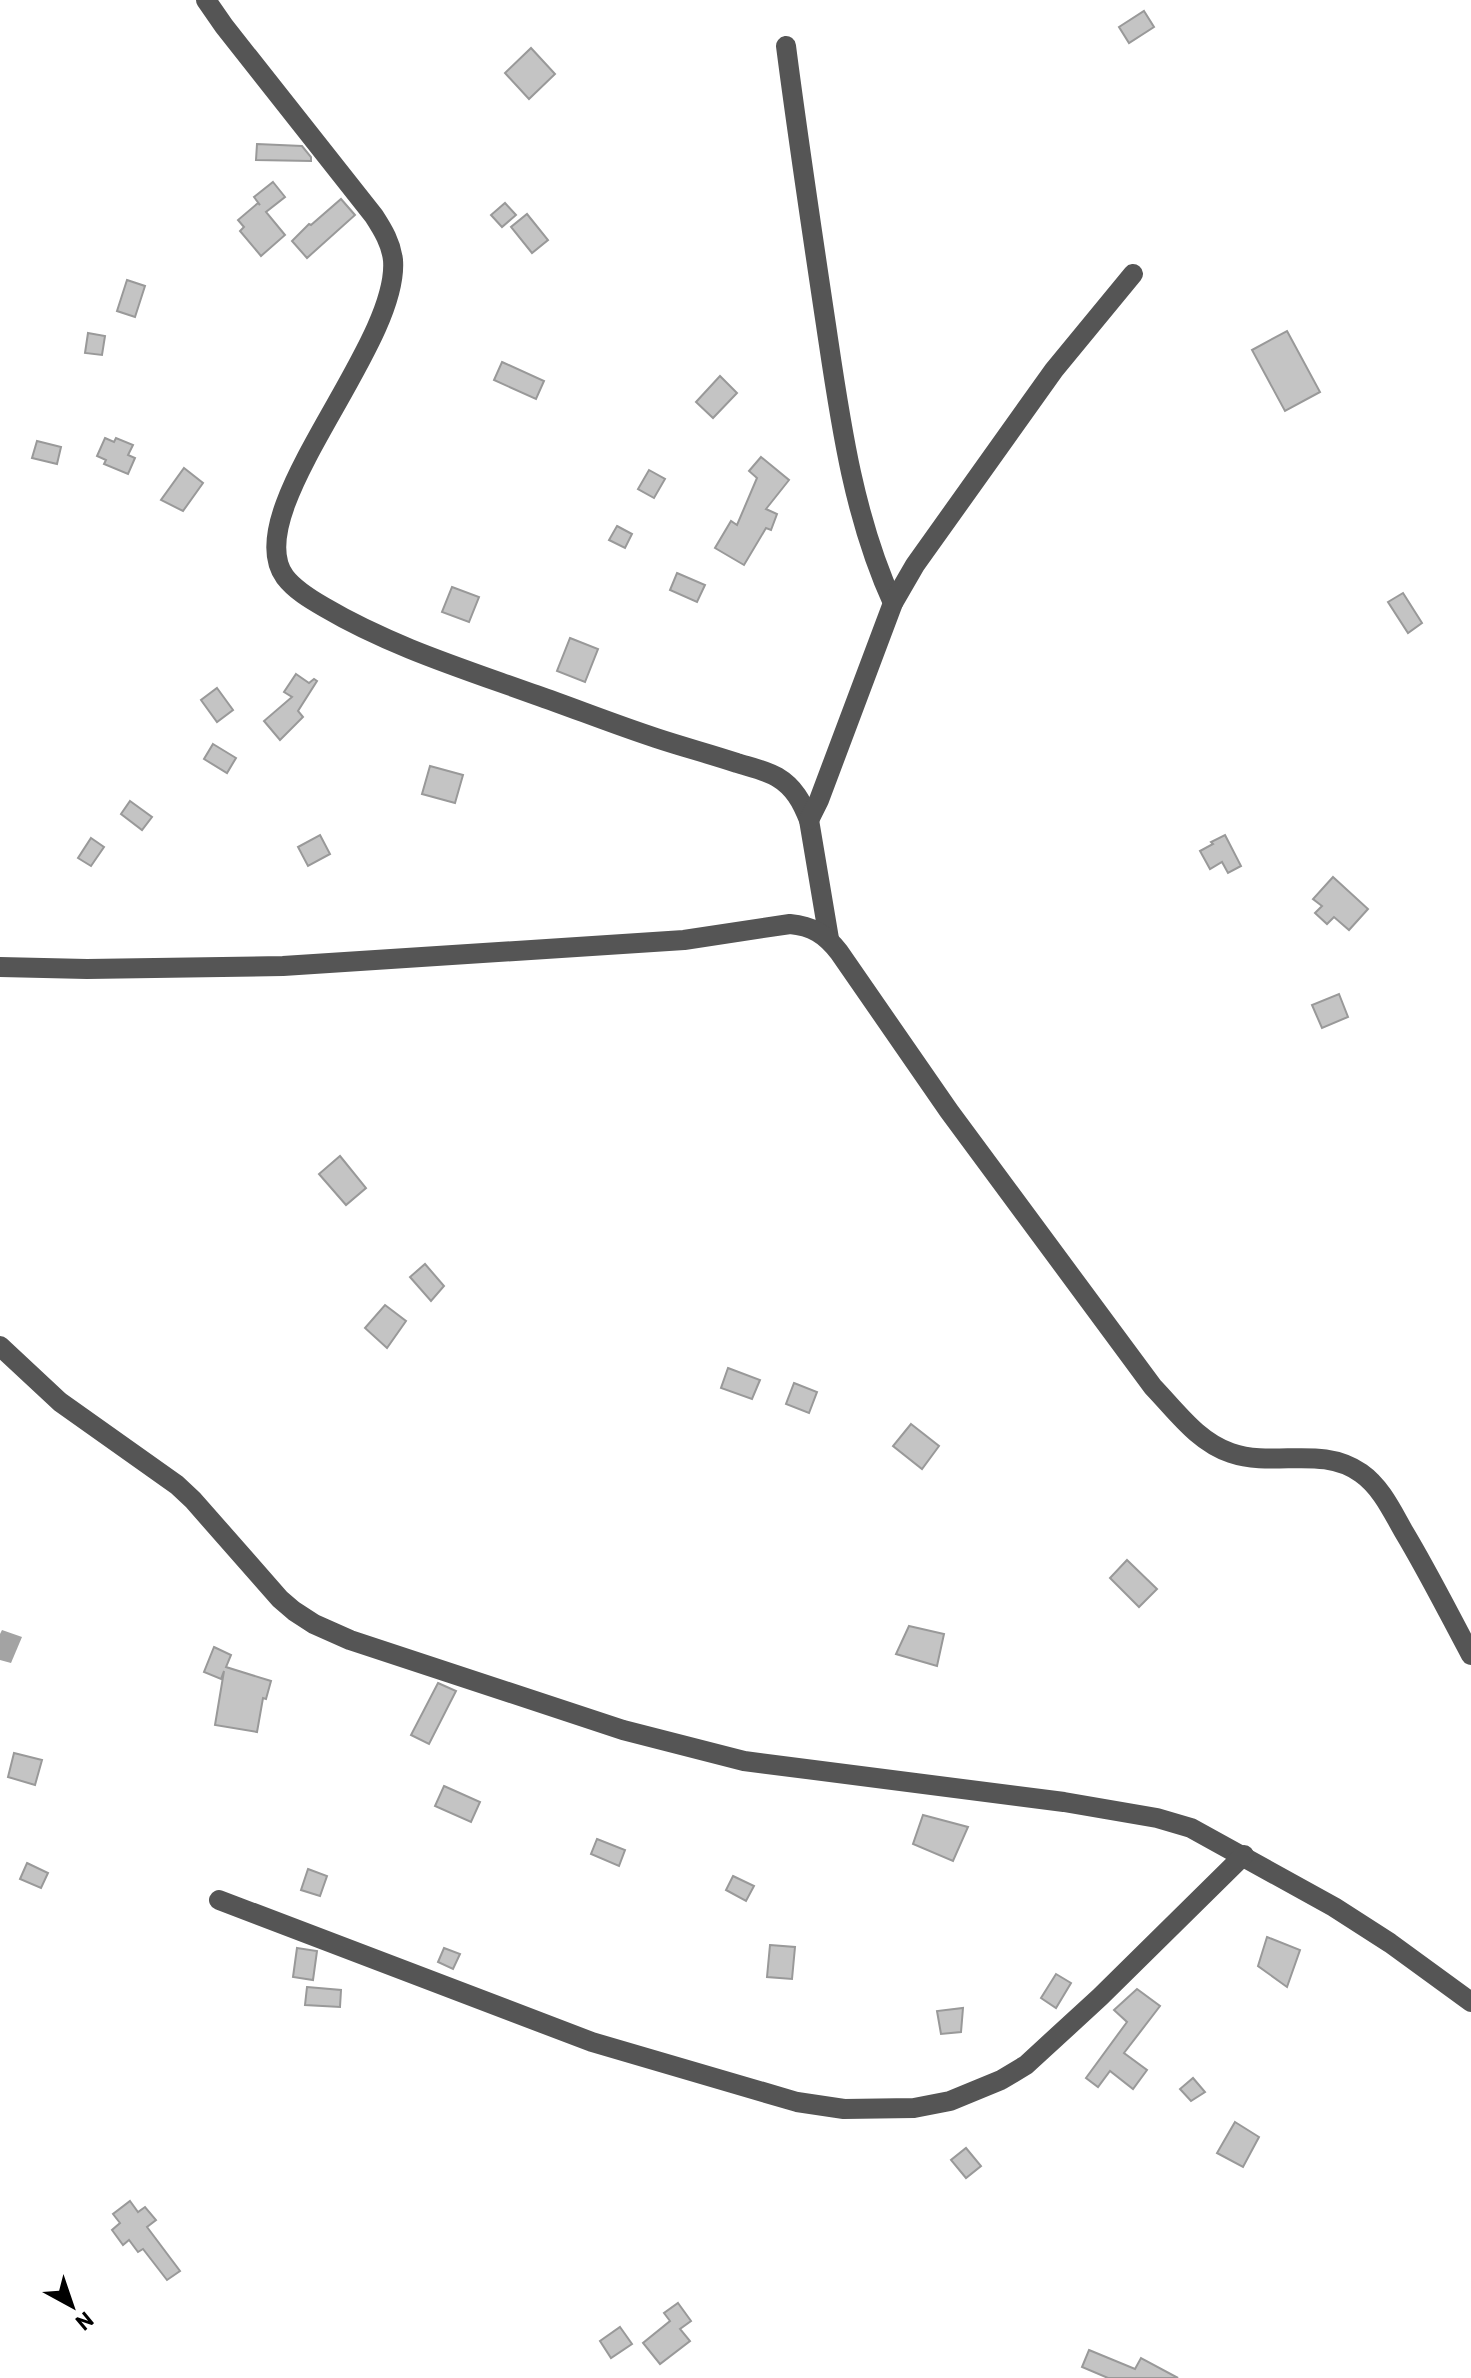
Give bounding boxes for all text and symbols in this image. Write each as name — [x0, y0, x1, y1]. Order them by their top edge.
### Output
north arrow — [32, 2266, 112, 2346]
text: N — [72, 2307, 99, 2337]

